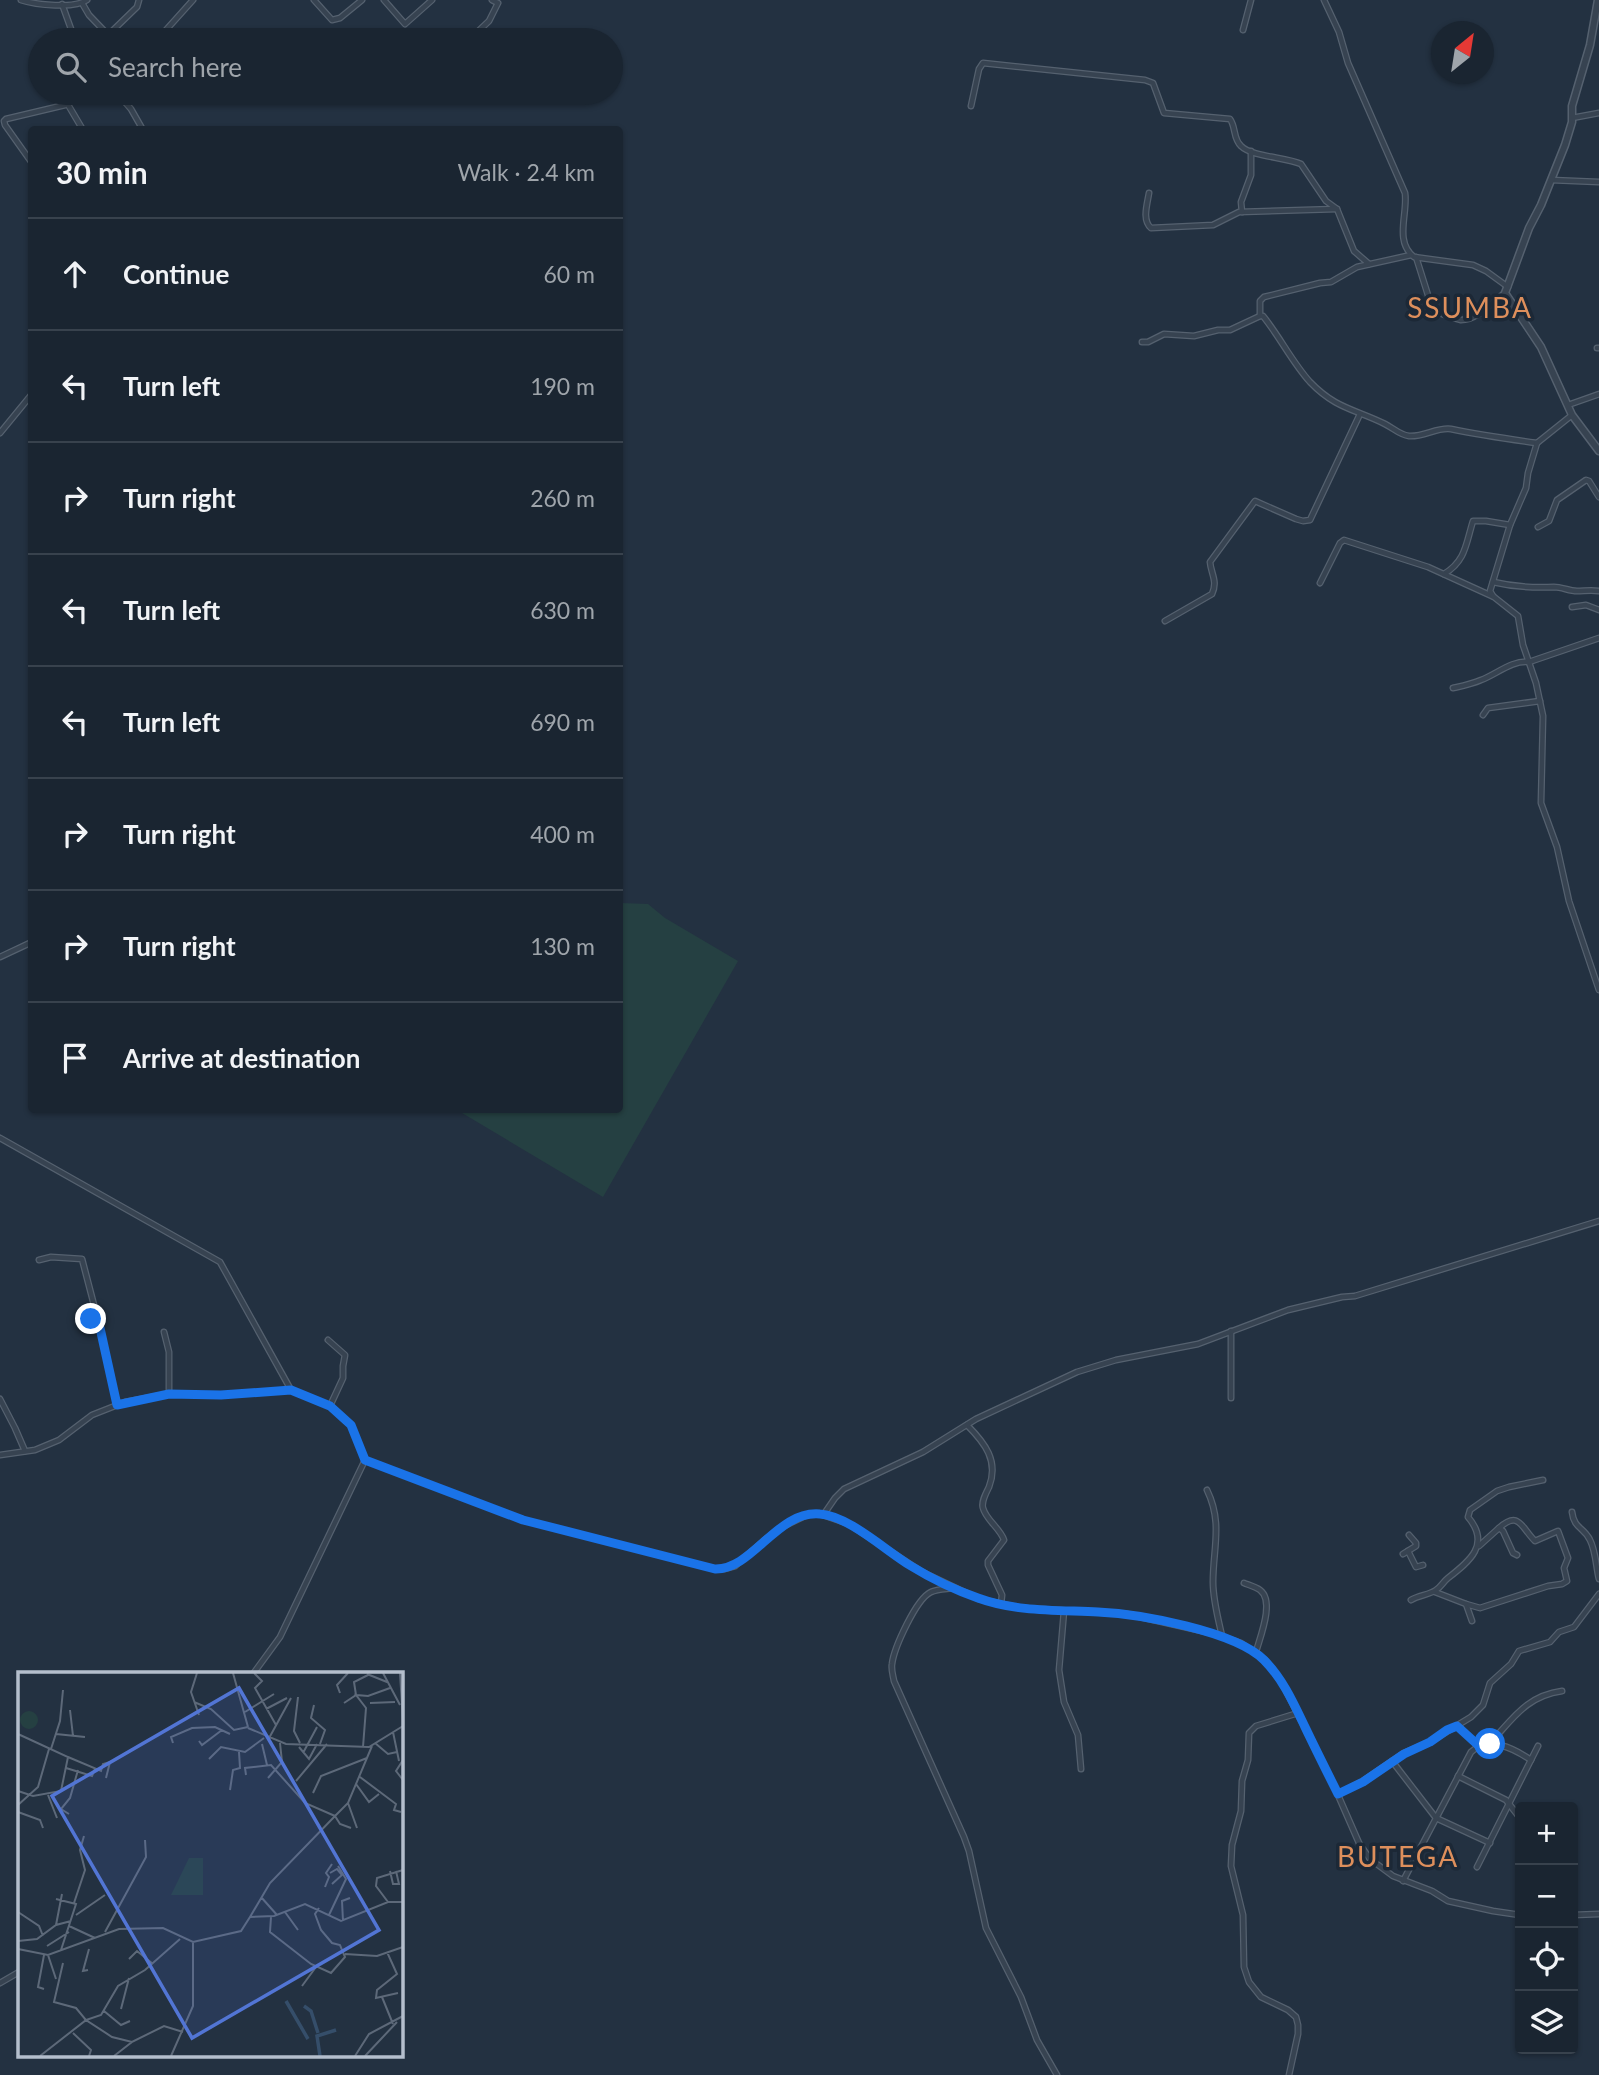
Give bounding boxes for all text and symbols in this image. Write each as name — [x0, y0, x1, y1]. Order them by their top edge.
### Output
north arrow — [1431, 21, 1494, 84]
search box — [28, 28, 623, 105]
icon: search — [52, 48, 90, 86]
text: Search here — [108, 51, 242, 83]
text: 30 min — [56, 154, 148, 190]
text: Walk · 2.4 km — [458, 158, 595, 186]
icon: ahead — [56, 255, 94, 293]
text: Continue — [123, 258, 229, 290]
text: 60 m — [544, 260, 595, 288]
district label: SSUMBA — [1407, 290, 1533, 324]
icon: left — [56, 367, 94, 405]
text: Turn left — [123, 370, 220, 402]
text: 190 m — [530, 372, 595, 400]
icon: right — [56, 479, 94, 517]
text: Turn right — [123, 482, 236, 514]
text: 260 m — [530, 484, 595, 512]
icon: left — [56, 591, 94, 629]
text: Turn left — [123, 594, 220, 626]
text: 630 m — [530, 596, 595, 624]
icon: left — [56, 703, 94, 741]
text: Turn left — [123, 706, 220, 738]
text: 690 m — [530, 708, 595, 736]
icon: right — [56, 815, 94, 853]
text: Turn right — [123, 818, 236, 850]
text: 400 m — [530, 820, 595, 848]
icon: right — [56, 927, 94, 965]
text: Turn right — [123, 930, 236, 962]
text: 130 m — [530, 932, 595, 960]
icon: arrive — [56, 1039, 94, 1077]
text: Arrive at destination — [123, 1042, 360, 1074]
route end — [75, 1303, 106, 1334]
inset map — [18, 1672, 402, 2058]
route start — [1474, 1728, 1505, 1759]
map controls — [1515, 1802, 1578, 2054]
button: + — [1515, 1802, 1578, 1865]
district label: BUTEGA — [1337, 1839, 1459, 1873]
button: − — [1515, 1865, 1578, 1928]
button: locate — [1515, 1928, 1578, 1991]
button: layers — [1515, 1991, 1578, 2054]

